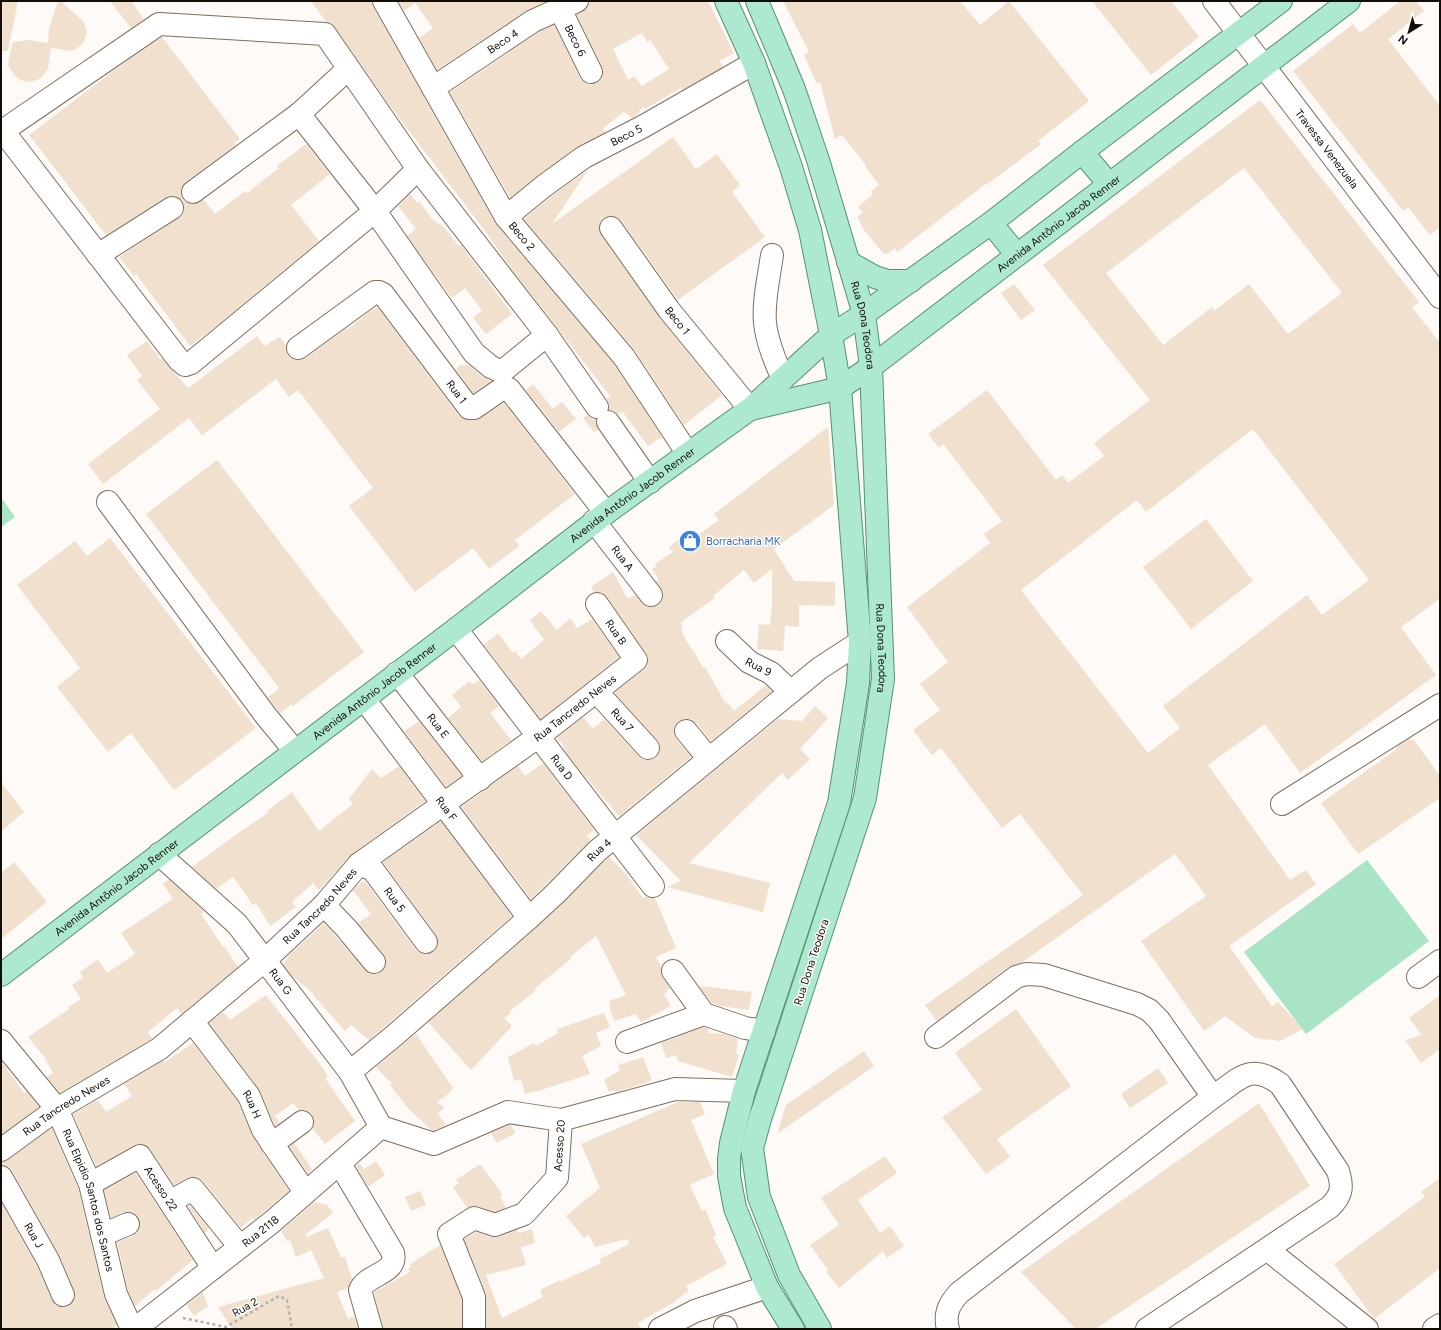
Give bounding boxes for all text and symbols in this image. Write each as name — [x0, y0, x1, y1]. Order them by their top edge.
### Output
north arrow — [1389, 12, 1429, 52]
street label: Beco 6 — [562, 22, 588, 59]
street label: Beco 4 — [485, 27, 521, 57]
text: N — [1396, 32, 1411, 47]
street label: Travessa Venezuela — [1292, 107, 1361, 191]
street label: Beco 5 — [608, 122, 645, 149]
street label: Avenida Antônio Jacob Renner — [994, 172, 1123, 275]
street label: Beco 2 — [506, 219, 538, 254]
street label: Rua Dona Teodora — [848, 280, 877, 370]
street label: Beco 1 — [662, 304, 692, 337]
street label: Rua 1 — [443, 378, 469, 406]
street label: Avenida Antônio Jacob Renner — [567, 445, 698, 546]
shop icon: Borracharia MK — [677, 528, 703, 554]
place label: Borracharia MK — [706, 535, 781, 548]
street label: Rua A — [608, 543, 637, 574]
street label: Rua Dona Teodora — [873, 603, 889, 694]
street label: Rua B — [602, 617, 629, 648]
street label: Avenida Antônio Jacob Renner — [310, 640, 439, 743]
street label: Rua 9 — [743, 655, 773, 679]
street label: Rua Tancredo Neves — [531, 672, 619, 745]
street label: Rua 7 — [608, 706, 636, 735]
street label: Rua E — [424, 711, 452, 741]
street label: Rua D — [547, 752, 576, 783]
street label: Rua F — [433, 794, 459, 824]
street label: Avenida Antônio Jacob Renner — [52, 836, 181, 939]
street label: Rua 4 — [584, 836, 614, 864]
street label: Rua Tancredo Neves — [280, 866, 360, 947]
street label: Rua 5 — [381, 885, 408, 915]
street label: Rua Dona Teodora — [791, 917, 832, 1007]
street label: Rua G — [266, 966, 295, 997]
street label: Rua Tancredo Neves — [20, 1073, 112, 1139]
street label: Rua H — [240, 1088, 264, 1121]
street label: Acesso 20 — [551, 1119, 568, 1172]
street label: Rua Elpidio Santos dos Santos — [60, 1127, 116, 1273]
street label: Acesso 22 — [141, 1164, 180, 1214]
street label: Rua 2118 — [240, 1213, 282, 1250]
street label: Rua J — [21, 1221, 46, 1251]
street label: Rua 2 — [230, 1295, 260, 1320]

